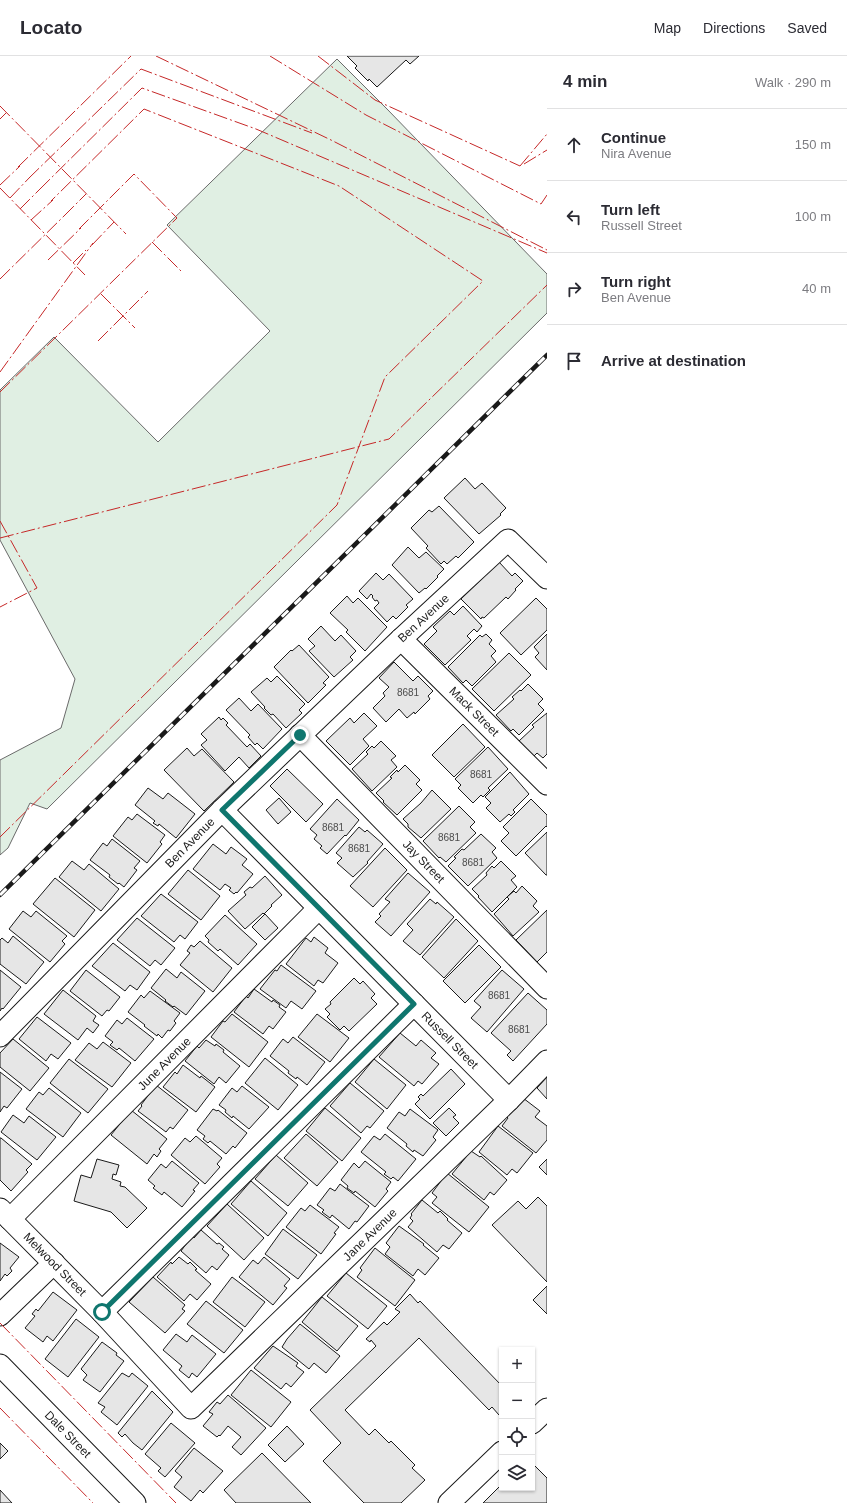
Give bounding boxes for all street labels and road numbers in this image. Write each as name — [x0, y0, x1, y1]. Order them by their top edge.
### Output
street label: Ben Avenue — [395, 591, 452, 645]
street label: Mack Street — [446, 684, 502, 740]
street label: Ben Avenue — [162, 814, 218, 871]
street label: Jay Street — [400, 837, 448, 886]
street label: Russell Street — [419, 1009, 482, 1072]
street label: June Avenue — [135, 1034, 194, 1093]
street label: Jane Avenue — [340, 1205, 400, 1264]
street label: Melwood Street — [21, 1230, 90, 1299]
street label: Dale Street — [42, 1408, 94, 1461]

